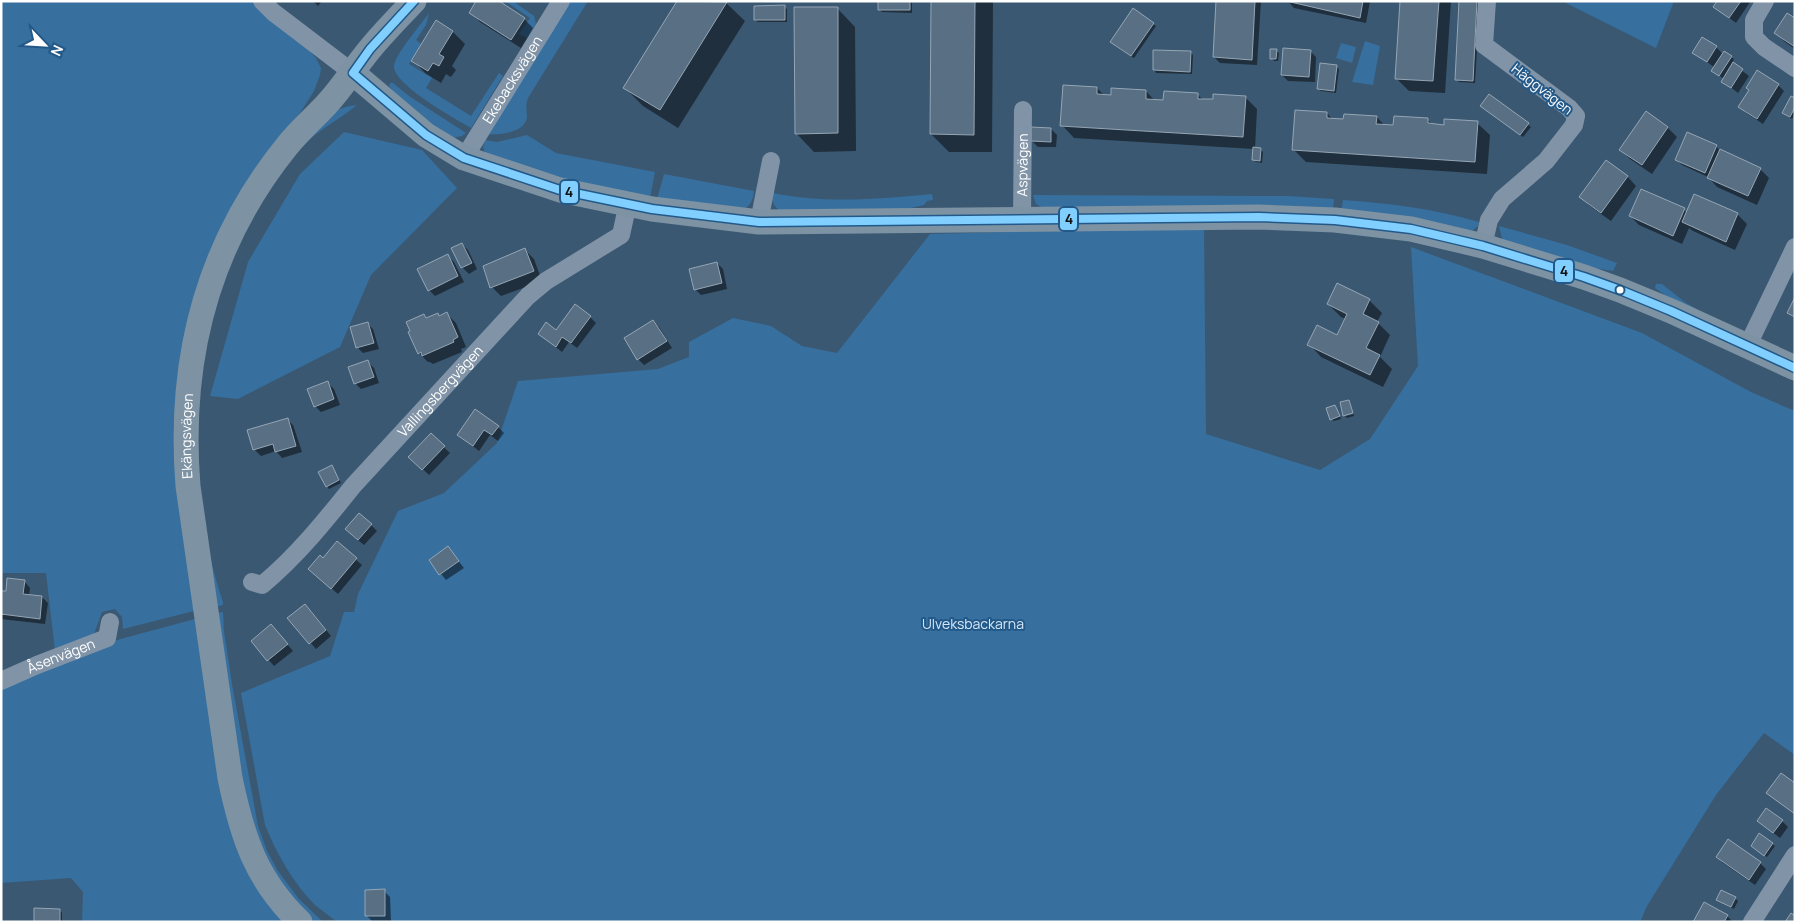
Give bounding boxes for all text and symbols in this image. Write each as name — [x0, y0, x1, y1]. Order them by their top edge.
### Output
north arrow — [20, 20, 70, 70]
street label: Ekebacksvägen — [478, 32, 546, 127]
text: N — [46, 42, 68, 59]
street label: Häggvägen — [1508, 59, 1577, 119]
street label: Aspvägen — [1012, 133, 1032, 197]
line badge: 4 — [560, 180, 579, 204]
text: 4 — [565, 182, 573, 201]
line badge: 4 — [1059, 207, 1078, 231]
text: 4 — [1065, 209, 1073, 228]
line badge: 4 — [1554, 259, 1574, 283]
text: 4 — [1560, 261, 1568, 280]
unlabelled marker — [1615, 285, 1625, 295]
street label: Vallingsbergvägen — [393, 341, 487, 441]
street label: Ekängsvägen — [176, 393, 197, 479]
park label: Ulveksbackarna — [922, 614, 1024, 633]
street label: Åsenvägen — [24, 634, 98, 677]

